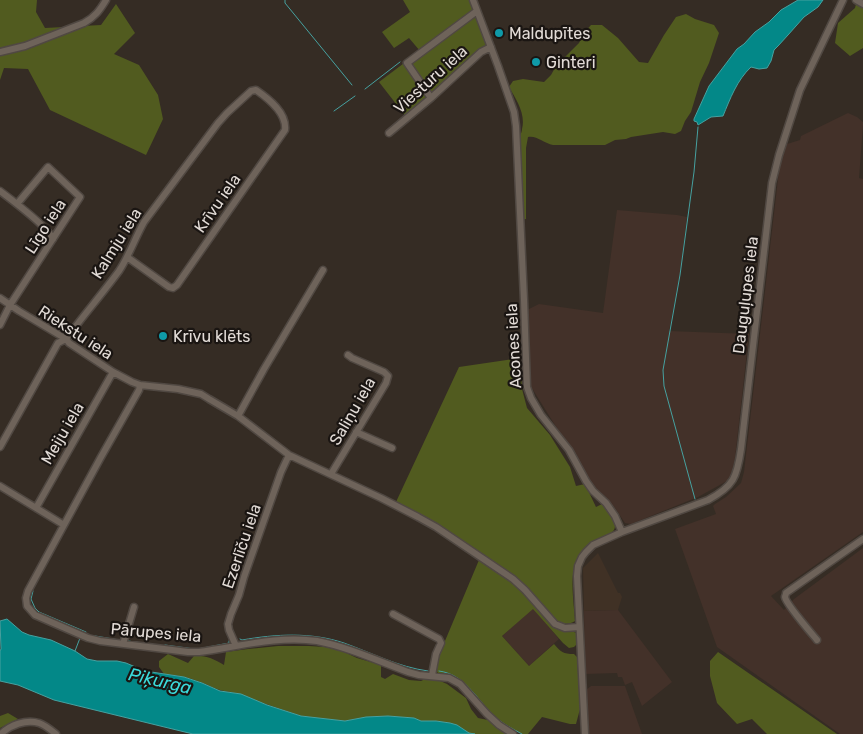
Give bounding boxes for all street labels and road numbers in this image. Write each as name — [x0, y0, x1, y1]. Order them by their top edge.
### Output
street label: Viesturu iela — [390, 41, 471, 117]
street label: Krīvu iela — [190, 170, 245, 236]
street label: Līgo iela — [21, 195, 70, 257]
street label: Kalmju iela — [87, 204, 146, 282]
street label: Dauguļupes iela — [729, 235, 762, 355]
street label: Riekstu iela — [35, 301, 117, 364]
street label: Acones iela — [502, 303, 525, 389]
street label: Saliņu iela — [325, 374, 380, 449]
street label: Meiju iela — [37, 399, 88, 468]
street label: Ezerlīču iela — [218, 501, 265, 591]
street label: Pārupes iela — [110, 619, 202, 646]

